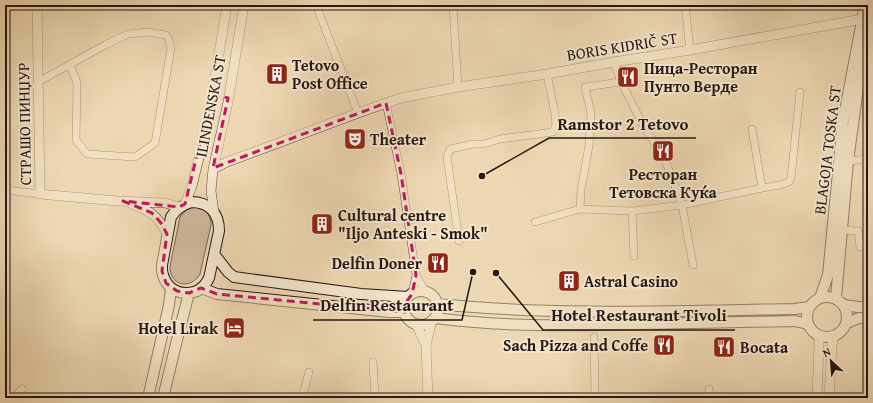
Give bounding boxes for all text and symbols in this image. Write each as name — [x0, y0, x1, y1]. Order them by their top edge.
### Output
street label: BORIS KIDRIČ ST — [565, 25, 679, 67]
street label: ILINDENSKA ST — [188, 53, 232, 159]
place label: Tetovo Post Office — [292, 53, 368, 95]
place label: Пица-Ресторан Пунто Верде — [644, 56, 758, 98]
building icon: Tetovo Post Office — [264, 61, 290, 87]
street label: СТРАШО ПИНЏУР — [11, 62, 37, 186]
restaurant icon: Пица-Ресторан Пунто Верде — [615, 64, 641, 90]
street label: BLAGOJA TOSKA ST — [807, 84, 847, 216]
callout: Ramstor 2 Tetovo — [549, 109, 696, 138]
text: Ramstor 2 Tetovo — [558, 111, 689, 136]
theatre icon: Theater — [342, 126, 368, 152]
place label: Theater — [370, 127, 427, 151]
restaurant icon: Ресторан Тетовска Куќа — [650, 138, 676, 164]
place label: Ресторан Тетовска Куќа — [609, 162, 718, 204]
place label: Cultural centre "Iljo Anteski - Smok" — [338, 203, 488, 245]
building icon: Cultural centre "Iljo Anteski - Smok" — [309, 211, 335, 237]
restaurant icon: Delfin Doner — [425, 250, 451, 276]
place label: Delfin Doner — [332, 251, 423, 275]
building icon: Astral Casino — [556, 268, 582, 294]
place label: Astral Casino — [584, 269, 679, 293]
callout: Delfin Restaurant — [313, 291, 462, 320]
text: Delfin Restaurant — [320, 292, 454, 317]
callout: Hotel Restaurant Tivoli — [543, 301, 735, 330]
text: Hotel Restaurant Tivoli — [551, 302, 727, 327]
hotel icon: Hotel Lirak — [221, 315, 247, 341]
place label: Hotel Lirak — [138, 316, 219, 340]
restaurant icon: Sach Pizza and Coffe — [651, 332, 677, 358]
place label: Sach Pizza and Coffe — [503, 333, 648, 357]
restaurant icon: Bocata — [711, 334, 737, 360]
place label: Bocata — [740, 335, 789, 359]
north arrow — [811, 341, 851, 381]
text: N — [820, 343, 834, 361]

